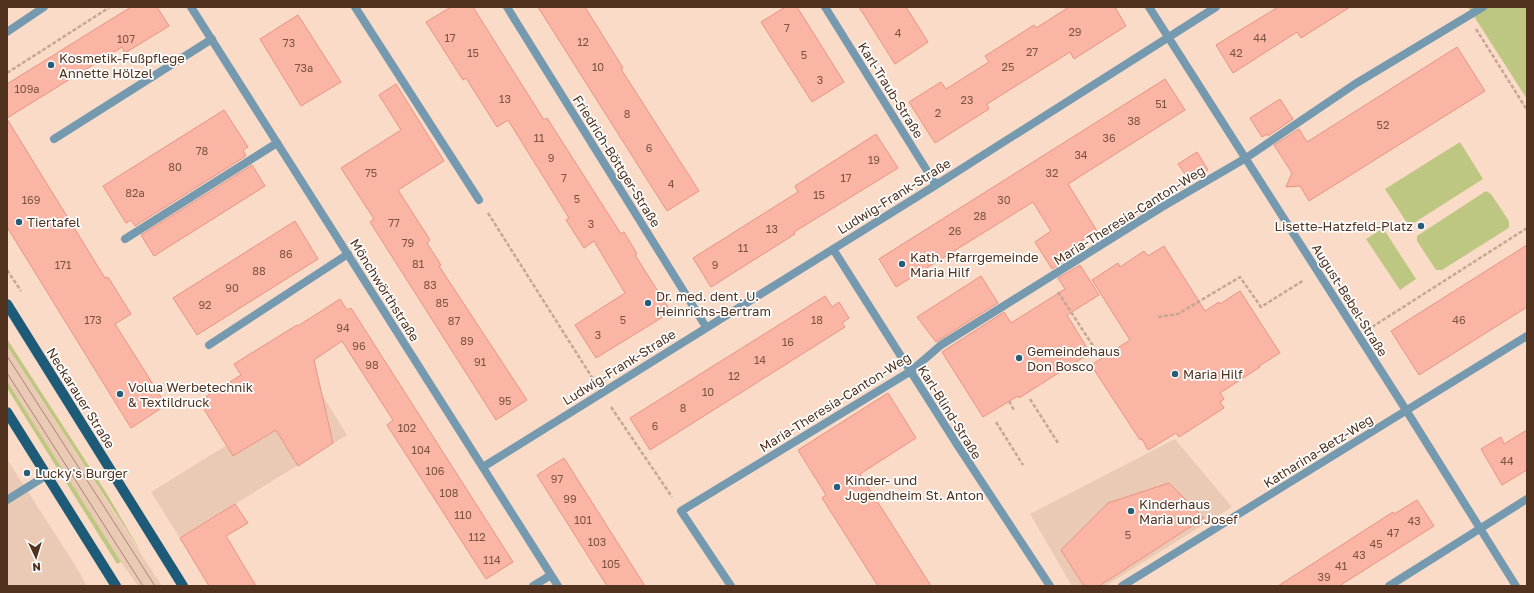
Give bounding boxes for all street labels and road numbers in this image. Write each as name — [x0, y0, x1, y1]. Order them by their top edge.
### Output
street label: Karl-Traub-Straße — [855, 39, 927, 141]
street label: Friedrich-Böttger-Straße — [570, 92, 664, 230]
street label: Ludwig-Frank-Straße — [834, 155, 954, 237]
street label: Maria-Theresia-Canton-Weg — [1050, 162, 1208, 268]
street label: Mönchwörthstraße — [347, 236, 423, 344]
street label: August-Bebel-Straße — [1309, 241, 1391, 359]
street label: Ludwig-Frank-Straße — [559, 326, 679, 408]
street label: Neckarauer Straße — [44, 345, 118, 451]
street label: Maria-Theresia-Canton-Weg — [756, 349, 914, 455]
street label: Karl-Blind-Straße — [915, 362, 985, 462]
street label: Katharina-Betz-Weg — [1260, 411, 1376, 491]

